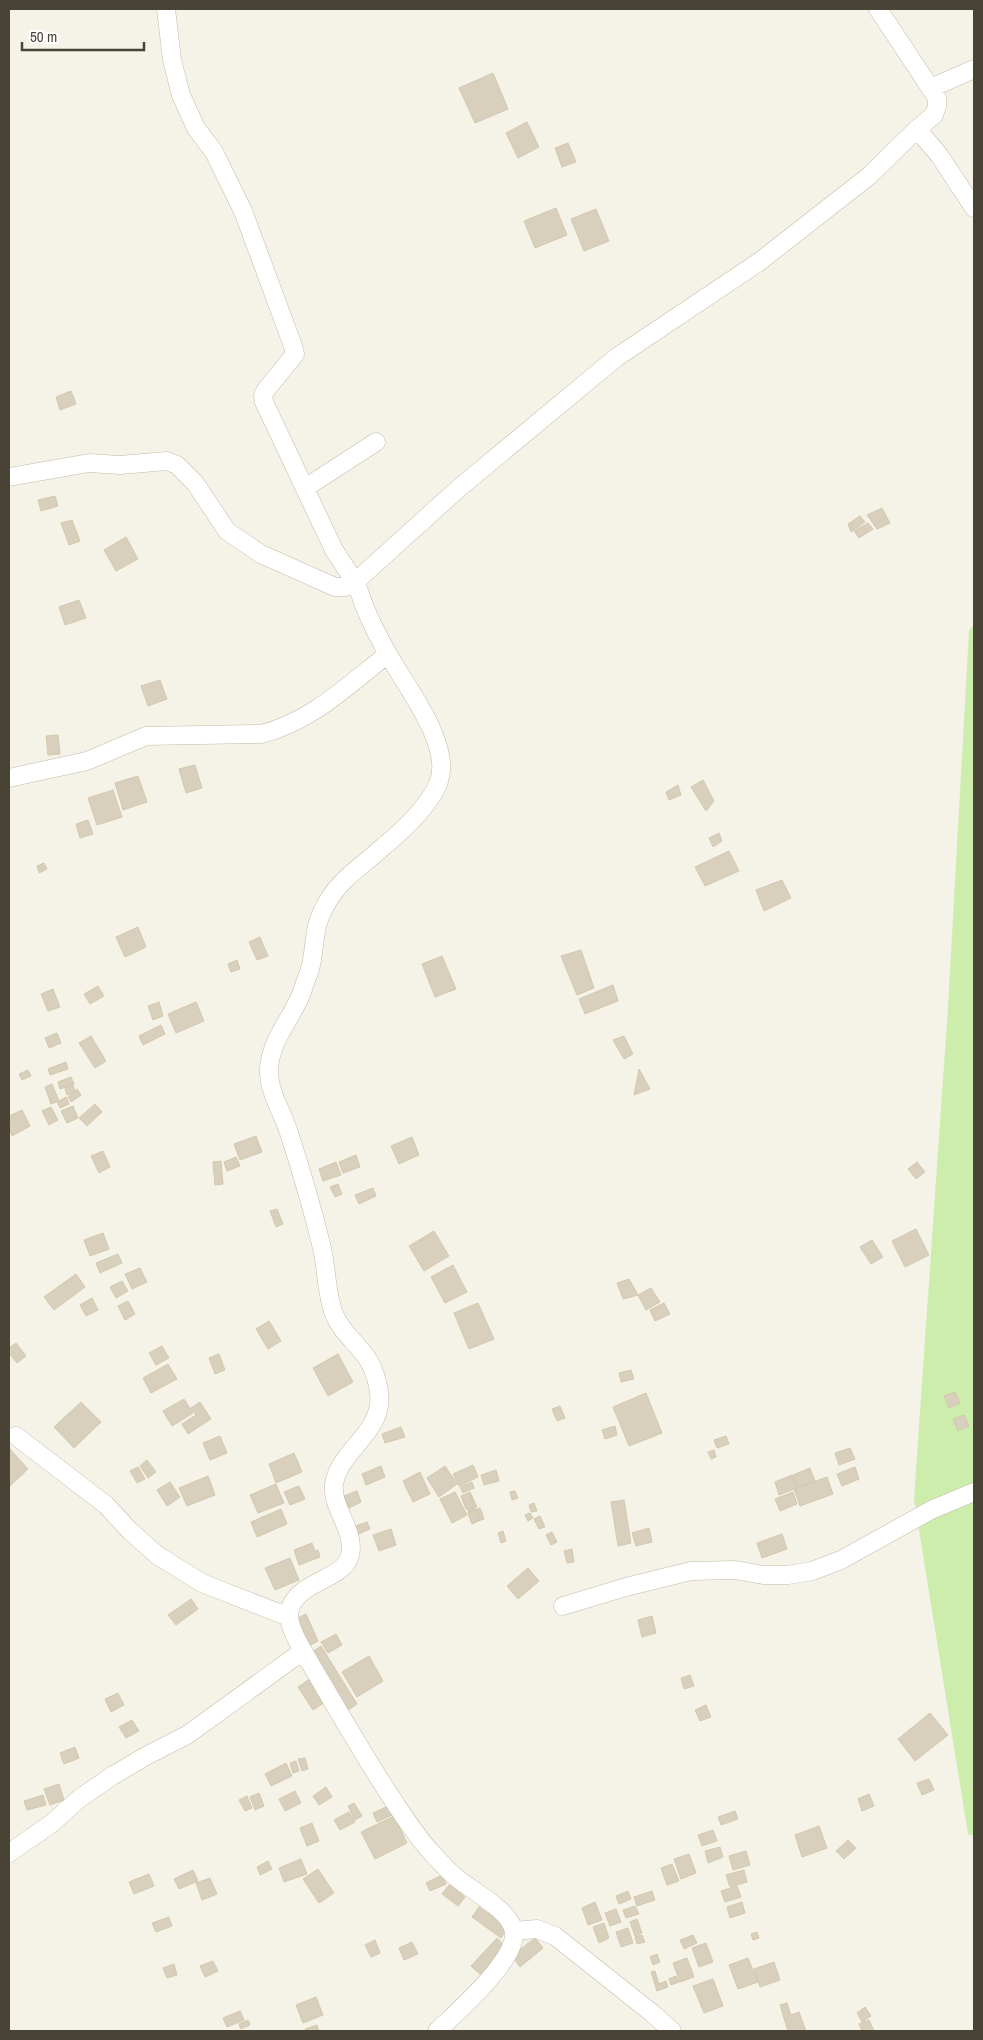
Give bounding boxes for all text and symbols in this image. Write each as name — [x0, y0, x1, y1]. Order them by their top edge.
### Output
scale bar — [22, 20, 145, 52]
text: 50 m — [30, 26, 57, 47]

